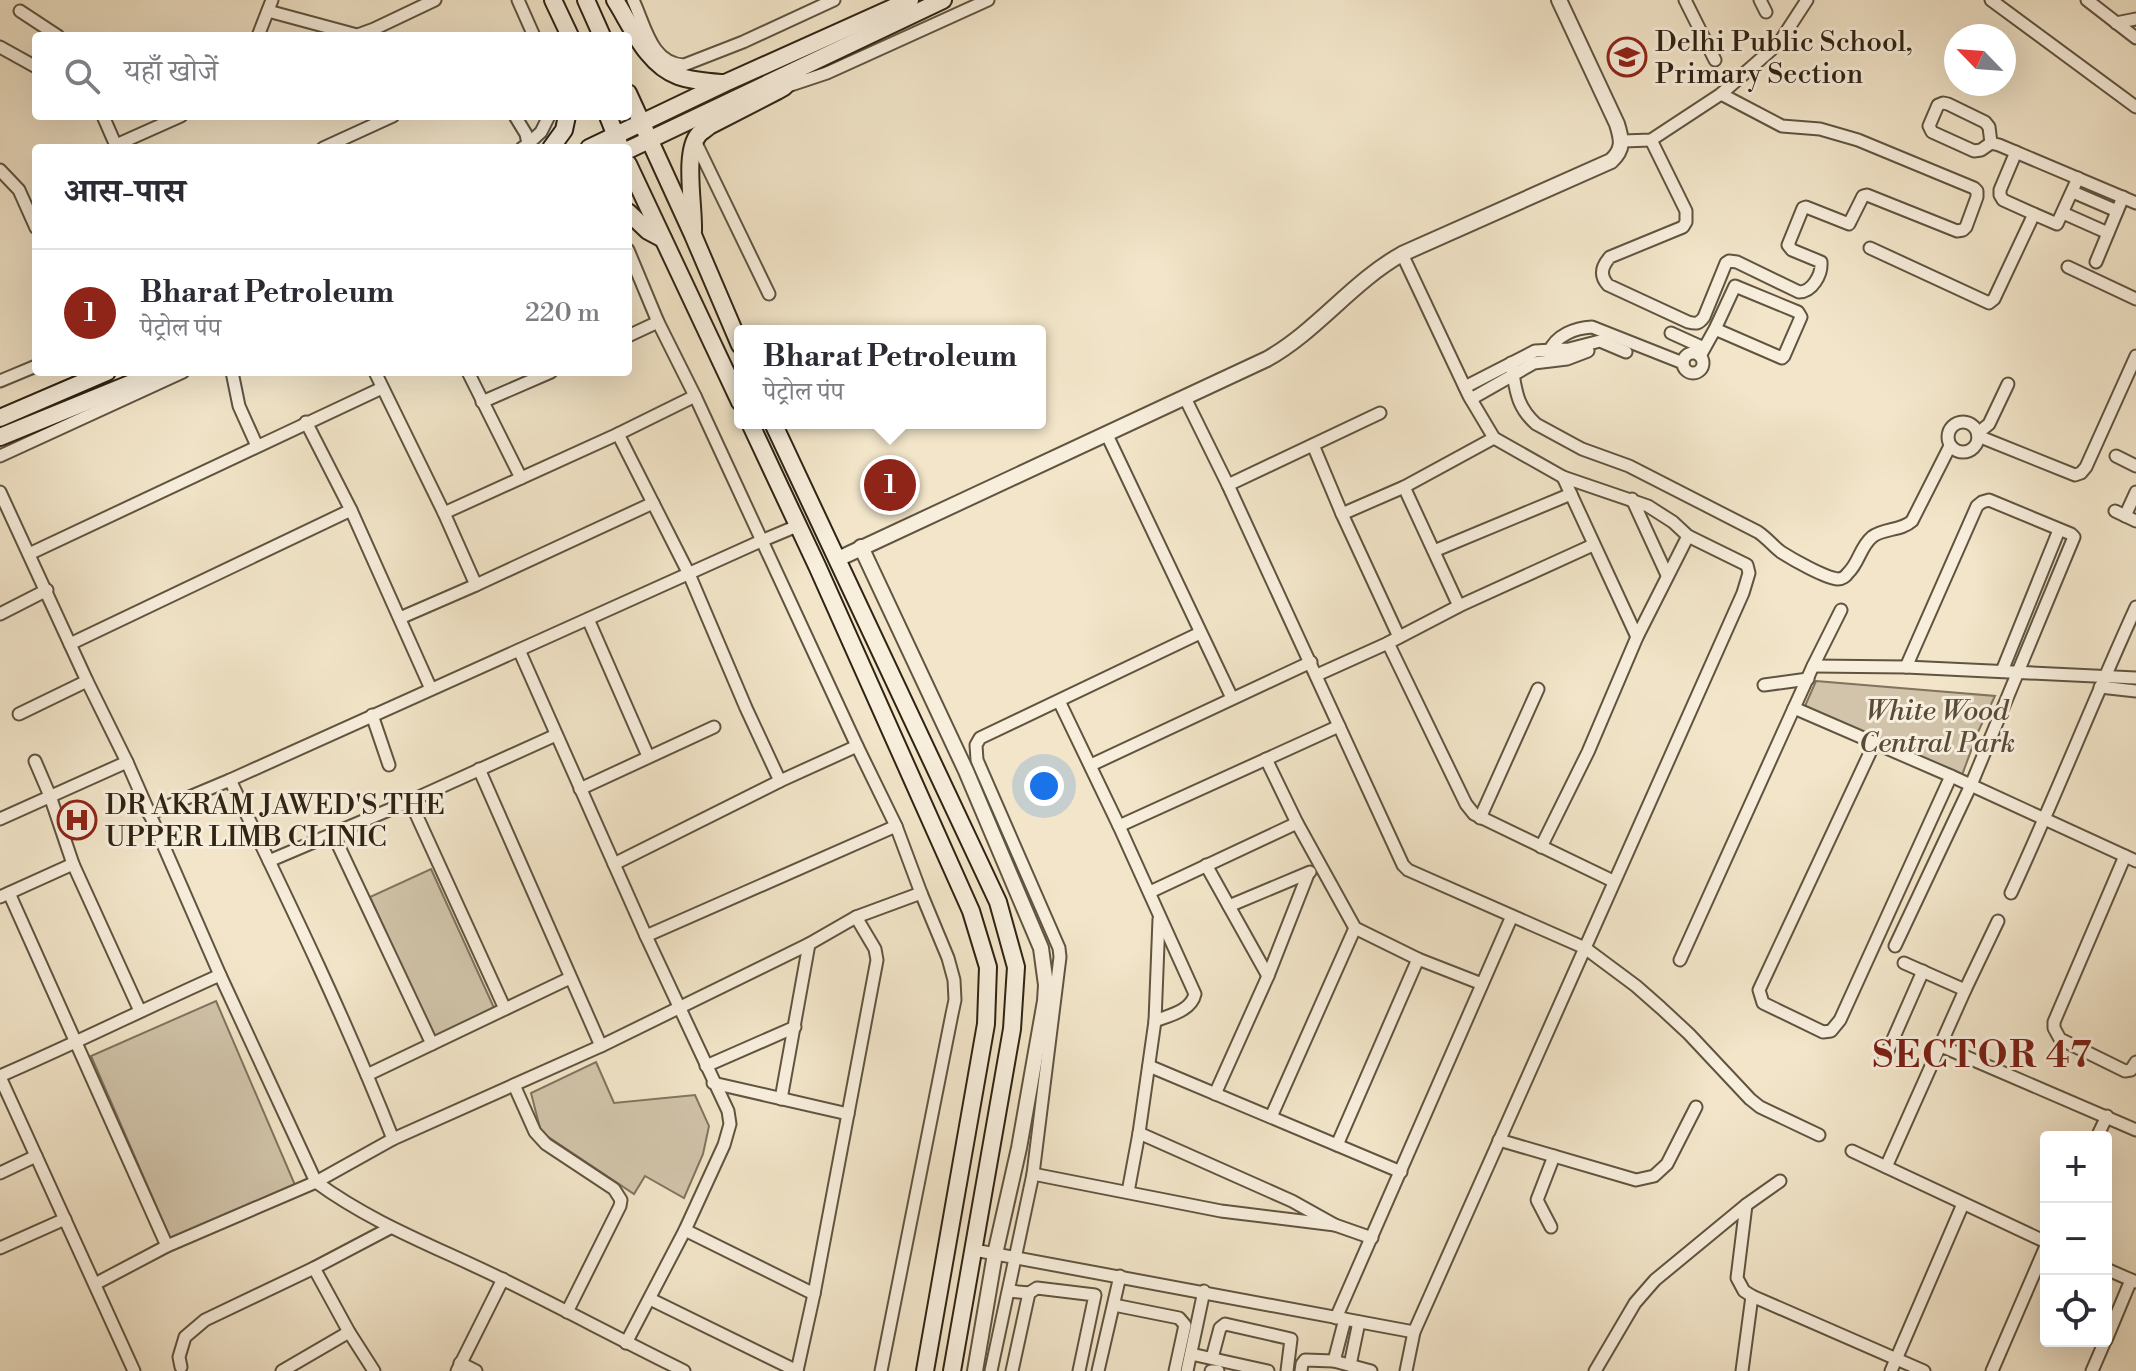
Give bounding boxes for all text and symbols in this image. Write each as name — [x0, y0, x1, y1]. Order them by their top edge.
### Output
north arrow — [1944, 24, 2016, 96]
place label: Delhi Public School, Primary Section — [1655, 25, 1913, 92]
search box — [32, 32, 632, 120]
school or university icon: Delhi Public School, Primary Section — [1606, 36, 1648, 78]
text: यहाँ खोजें — [124, 53, 218, 91]
icon: search — [60, 54, 104, 98]
text: आस-पास — [64, 171, 186, 213]
text: Bharat Petroleum — [140, 274, 394, 312]
text: 1 — [84, 297, 96, 329]
text: 220 m — [525, 297, 600, 329]
text: पेट्रोल पंप — [140, 312, 221, 344]
popup — [734, 325, 1046, 429]
text: Bharat Petroleum — [763, 338, 1017, 376]
text: पेट्रोल पंप — [763, 376, 844, 408]
pin: 1 — [864, 455, 916, 515]
park label: White Wood Central Park — [1859, 694, 2015, 761]
your location — [1024, 766, 1064, 806]
place label: DR AKRAM JAWED'S THE UPPER LIMB CLINIC — [105, 788, 445, 855]
hospital icon: DR AKRAM JAWED'S THE UPPER LIMB CLINIC — [56, 799, 98, 841]
district label: SECTOR 47 — [1872, 1034, 2094, 1079]
map controls — [2040, 1131, 2112, 1347]
button: + — [2040, 1131, 2112, 1203]
button: − — [2040, 1203, 2112, 1275]
button: locate — [2040, 1275, 2112, 1347]

